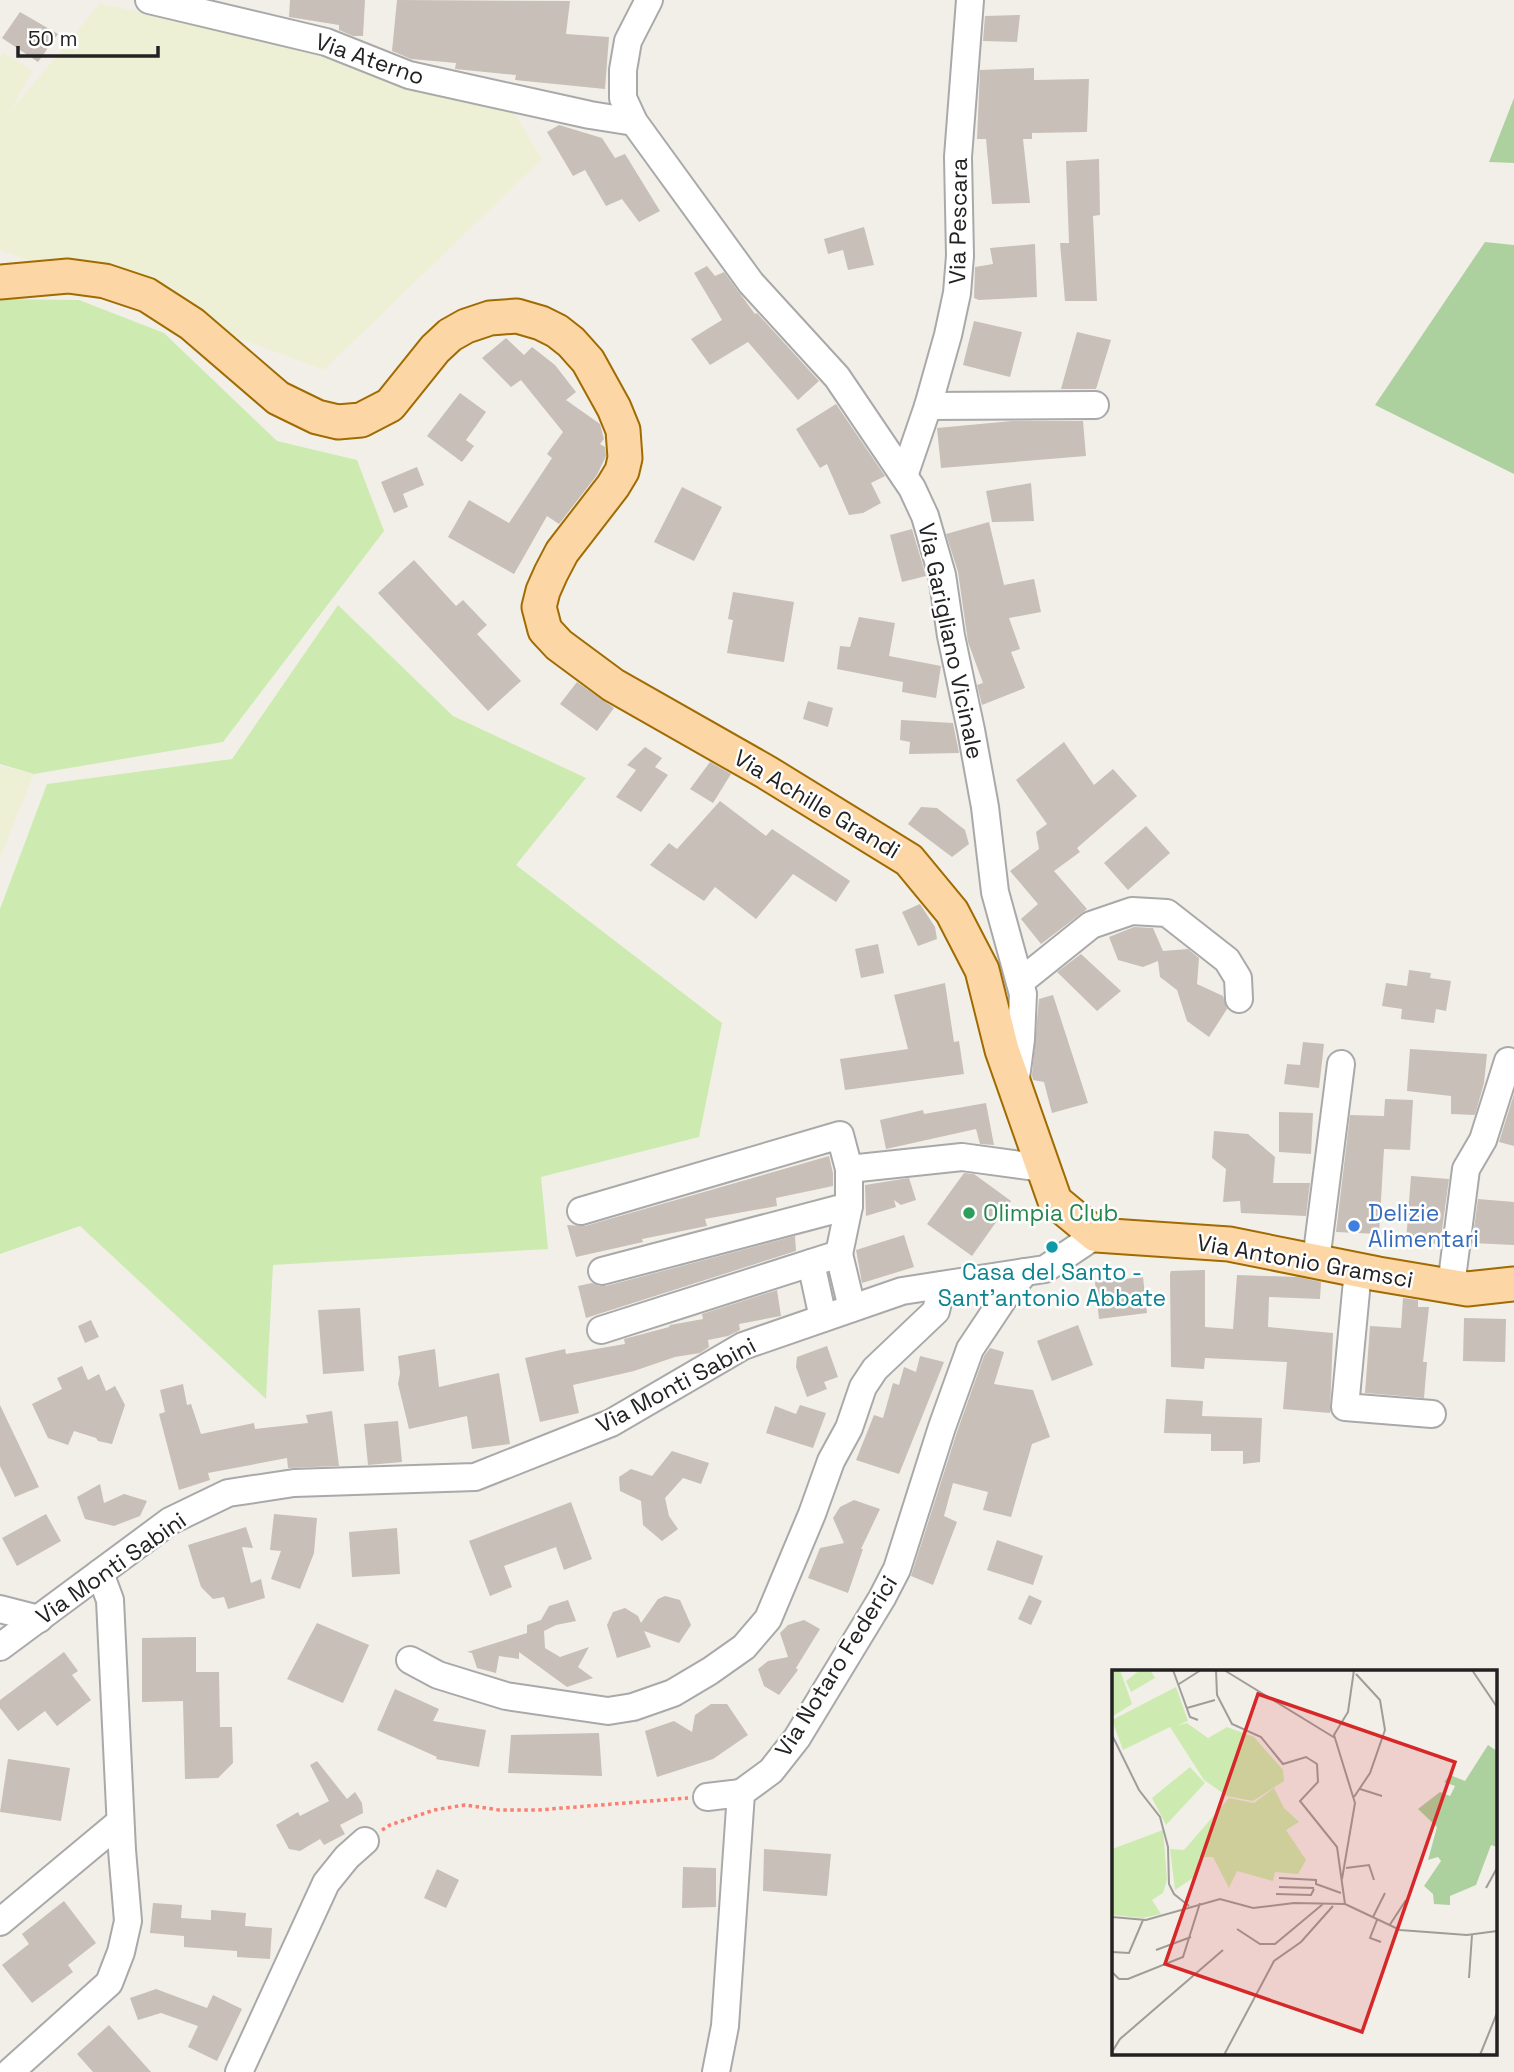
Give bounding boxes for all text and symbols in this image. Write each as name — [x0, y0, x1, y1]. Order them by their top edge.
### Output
scale bar — [18, 14, 158, 58]
text: 50 m — [28, 25, 78, 52]
street label: Via Aterno — [311, 26, 429, 92]
street label: Via Pescara — [942, 157, 974, 285]
street label: Via Garigliano Vicinale — [911, 520, 991, 762]
street label: Via Achille Grandi — [728, 743, 906, 865]
place label: Olimpia Club — [983, 1198, 1118, 1228]
place label: Delizie Alimentari — [1368, 1198, 1479, 1254]
marker: Olimpia Club — [961, 1205, 977, 1221]
marker: Delizie Alimentari — [1346, 1218, 1362, 1234]
street label: Via Antonio Gramsci — [1194, 1227, 1416, 1295]
marker: Casa del Santo - Sant'antonio Abbate — [1044, 1239, 1060, 1255]
place label: Casa del Santo - Sant'antonio Abbate — [938, 1257, 1166, 1313]
street label: Via Monti Sabini — [591, 1330, 761, 1440]
street label: Via Monti Sabini — [30, 1505, 192, 1631]
street label: Via Notaro Federici — [768, 1570, 904, 1762]
inset map — [1112, 1670, 1496, 2054]

